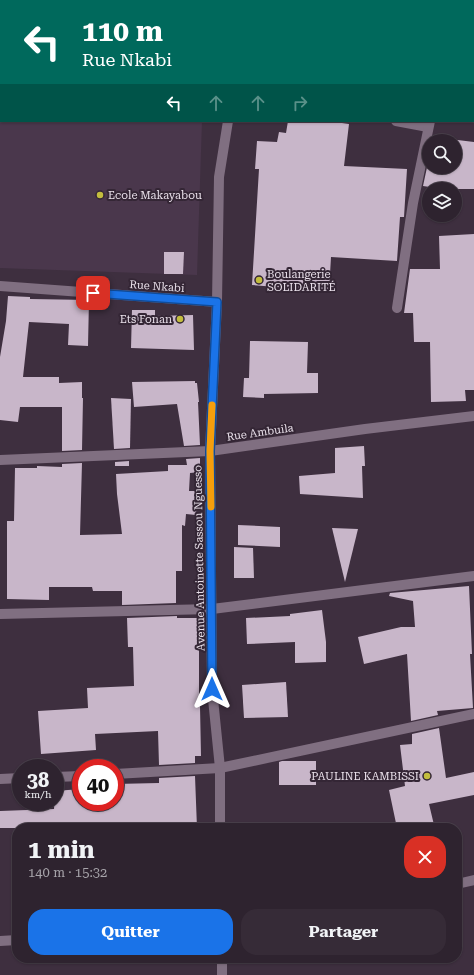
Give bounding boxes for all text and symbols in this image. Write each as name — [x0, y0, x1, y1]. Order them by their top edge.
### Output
text: 110 m — [82, 15, 163, 48]
icon: left — [16, 16, 68, 68]
text: Rue Nkabi — [82, 49, 172, 70]
icon: left — [163, 92, 185, 114]
icon: ahead — [205, 92, 227, 114]
icon: ahead — [247, 92, 269, 114]
icon: right — [289, 92, 311, 114]
map controls — [422, 134, 462, 222]
button: search — [422, 134, 462, 174]
button: layers — [422, 182, 462, 222]
place label: Ecole Makayabou — [108, 189, 202, 202]
marker: Ecole Makayabou — [95, 190, 105, 200]
place label: Boulangerie SOLIDARITÉ — [267, 268, 336, 294]
marker: Boulangerie SOLIDARITÉ — [254, 275, 264, 285]
pin — [76, 276, 110, 310]
street label: Rue Nkabi — [129, 278, 185, 295]
icon: arrive — [82, 282, 104, 304]
place label: Ets Fonan — [120, 313, 172, 326]
marker: Ets Fonan — [175, 314, 185, 324]
street label: Rue Ambuila — [226, 421, 294, 444]
street label: Avenue Antoinette Sassou Nguesso — [191, 465, 208, 651]
position arrow — [191, 668, 233, 710]
speed limit sign: 40 — [72, 759, 124, 811]
text: 38 — [27, 768, 49, 792]
place label: PAULINE KAMBISSI — [311, 770, 419, 783]
marker: PAULINE KAMBISSI — [422, 771, 432, 781]
text: km/h — [25, 789, 51, 800]
text: 1 min — [28, 836, 95, 864]
button: close — [404, 836, 446, 878]
text: 140 m · 15:32 — [28, 865, 107, 880]
button: Quitter — [28, 909, 233, 955]
button: Partager — [241, 909, 446, 955]

